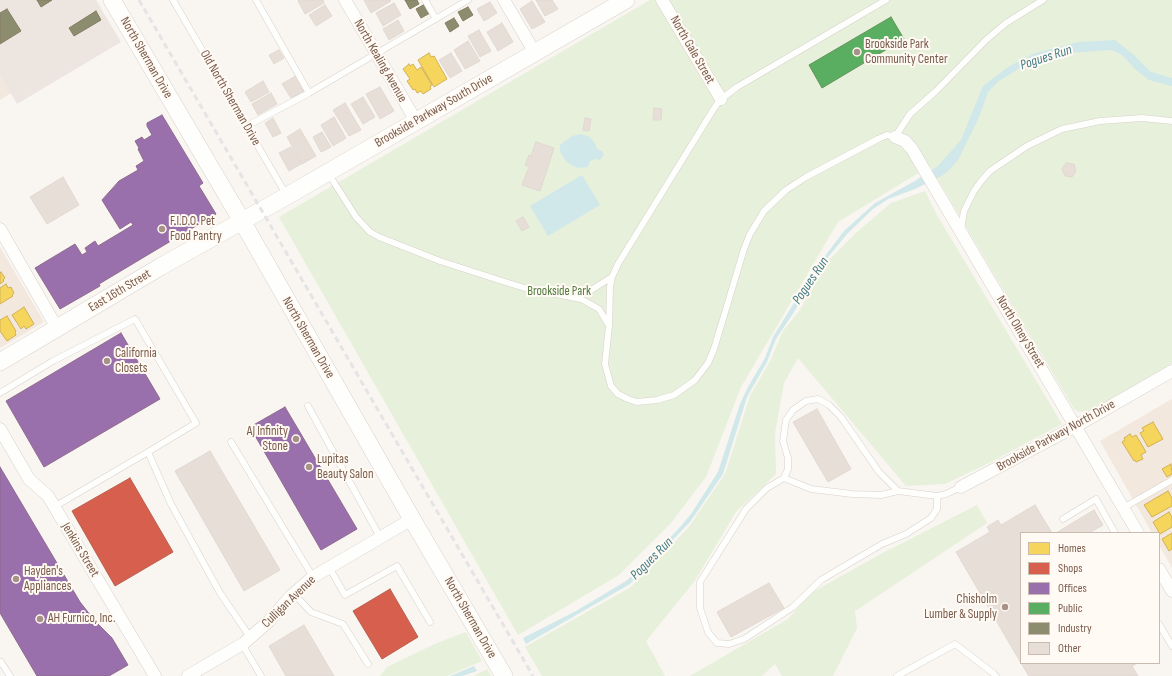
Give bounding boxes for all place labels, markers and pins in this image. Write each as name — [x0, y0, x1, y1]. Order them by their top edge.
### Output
place label: Brookside Park Community Center — [865, 37, 948, 68]
marker: Brookside Park Community Center — [852, 47, 862, 57]
place label: F.I.D.O. Pet Food Pantry — [170, 214, 222, 245]
marker: F.I.D.O. Pet Food Pantry — [157, 224, 167, 234]
place label: California Closets — [115, 346, 157, 377]
marker: California Closets — [102, 356, 112, 366]
place label: AJ Infinity Stone — [247, 424, 288, 455]
marker: AJ Infinity Stone — [291, 434, 301, 444]
place label: Lupitas Beauty Salon — [317, 452, 373, 483]
marker: Lupitas Beauty Salon — [304, 462, 314, 472]
place label: Hayden's Appliances — [24, 564, 71, 595]
marker: Hayden's Appliances — [11, 574, 21, 584]
place label: Chisholm Lumber & Supply — [924, 592, 997, 623]
marker: Chisholm Lumber & Supply — [1000, 602, 1010, 612]
place label: AH Furnico, Inc. — [48, 611, 116, 627]
marker: AH Furnico, Inc. — [35, 614, 45, 624]

